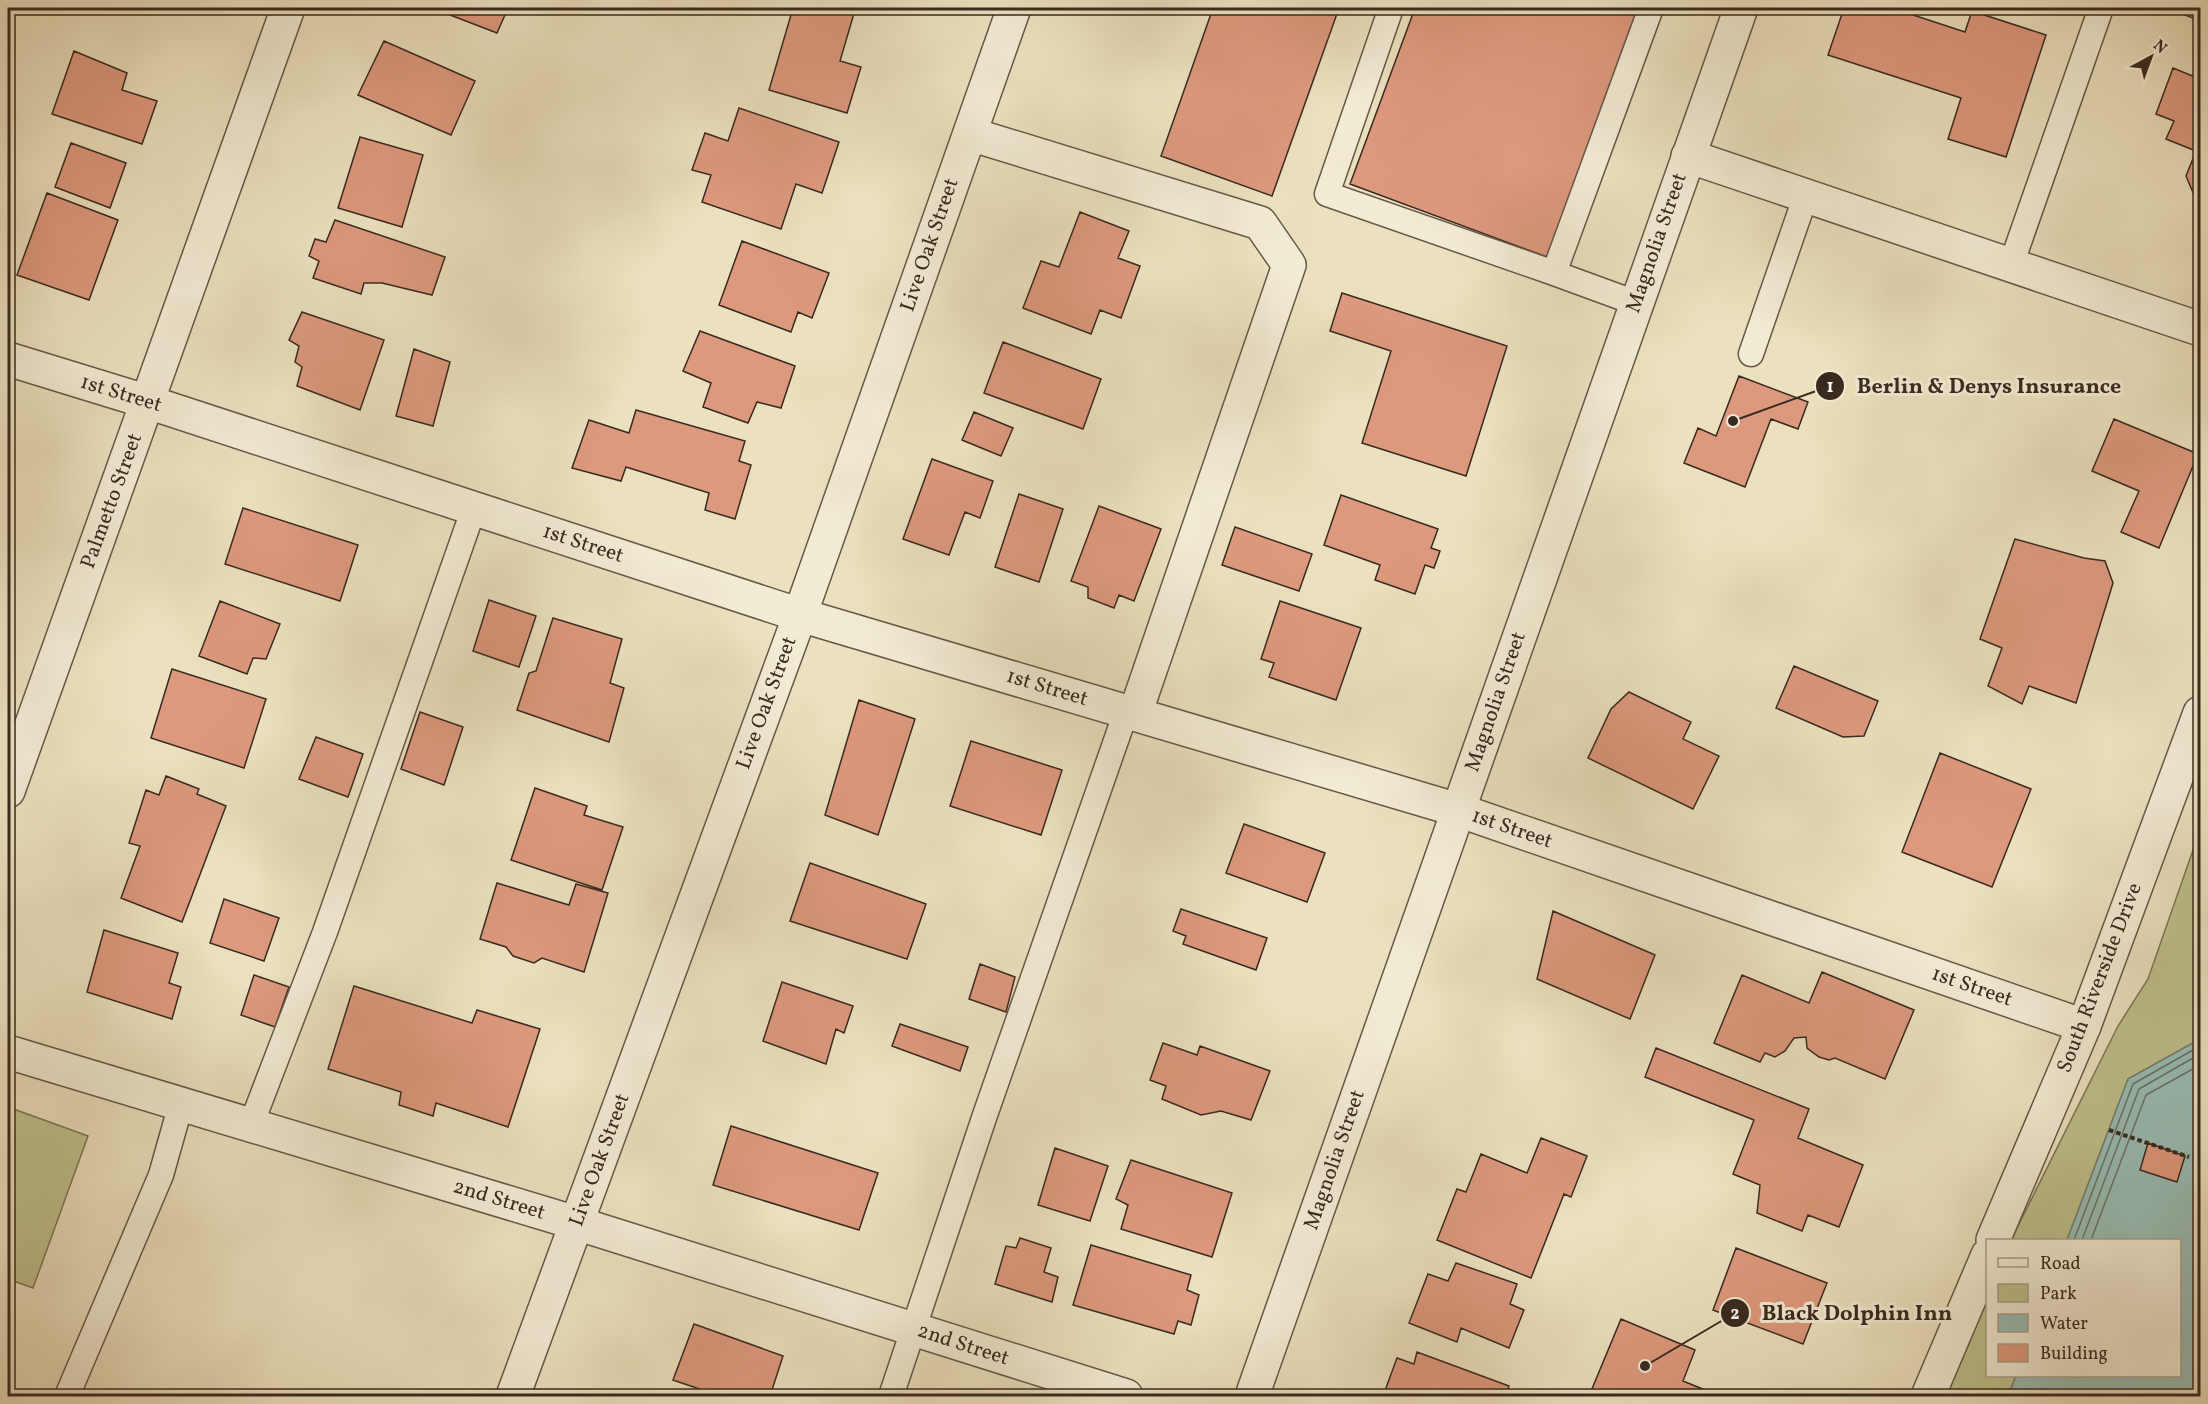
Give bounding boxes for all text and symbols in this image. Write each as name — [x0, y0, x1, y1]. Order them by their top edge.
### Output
north arrow — [2121, 27, 2181, 87]
text: N — [2148, 35, 2171, 60]
street label: Magnolia Street — [1619, 169, 1695, 317]
street label: Live Oak Street — [894, 174, 966, 316]
callout: Berlin & Denys Insurance — [1815, 366, 2133, 406]
street label: 1st Street — [77, 368, 165, 420]
text: Berlin & Denys Insurance — [1857, 372, 2121, 403]
text: 1 — [1826, 375, 1834, 400]
street label: Palmetto Street — [74, 429, 150, 573]
street label: 1st Street — [539, 517, 627, 571]
street label: Magnolia Street — [1458, 628, 1534, 776]
street label: Live Oak Street — [729, 632, 805, 774]
street label: 1st Street — [1003, 662, 1091, 714]
street label: 1st Street — [1468, 802, 1556, 856]
street label: South Riverside Drive — [2050, 879, 2150, 1077]
street label: 1st Street — [1928, 960, 2016, 1014]
street label: Magnolia Street — [1297, 1086, 1373, 1234]
street label: Live Oak Street — [562, 1089, 638, 1231]
street label: 2nd Street — [449, 1172, 549, 1228]
legend — [1986, 1239, 2181, 1377]
text: Road — [2040, 1252, 2081, 1277]
text: Park — [2040, 1282, 2077, 1307]
callout: Black Dolphin Inn — [1720, 1293, 1964, 1333]
text: Black Dolphin Inn — [1762, 1299, 1952, 1330]
text: 2 — [1730, 1302, 1740, 1327]
text: Water — [2040, 1312, 2088, 1337]
street label: 2nd Street — [913, 1317, 1013, 1373]
text: Building — [2040, 1342, 2108, 1367]

